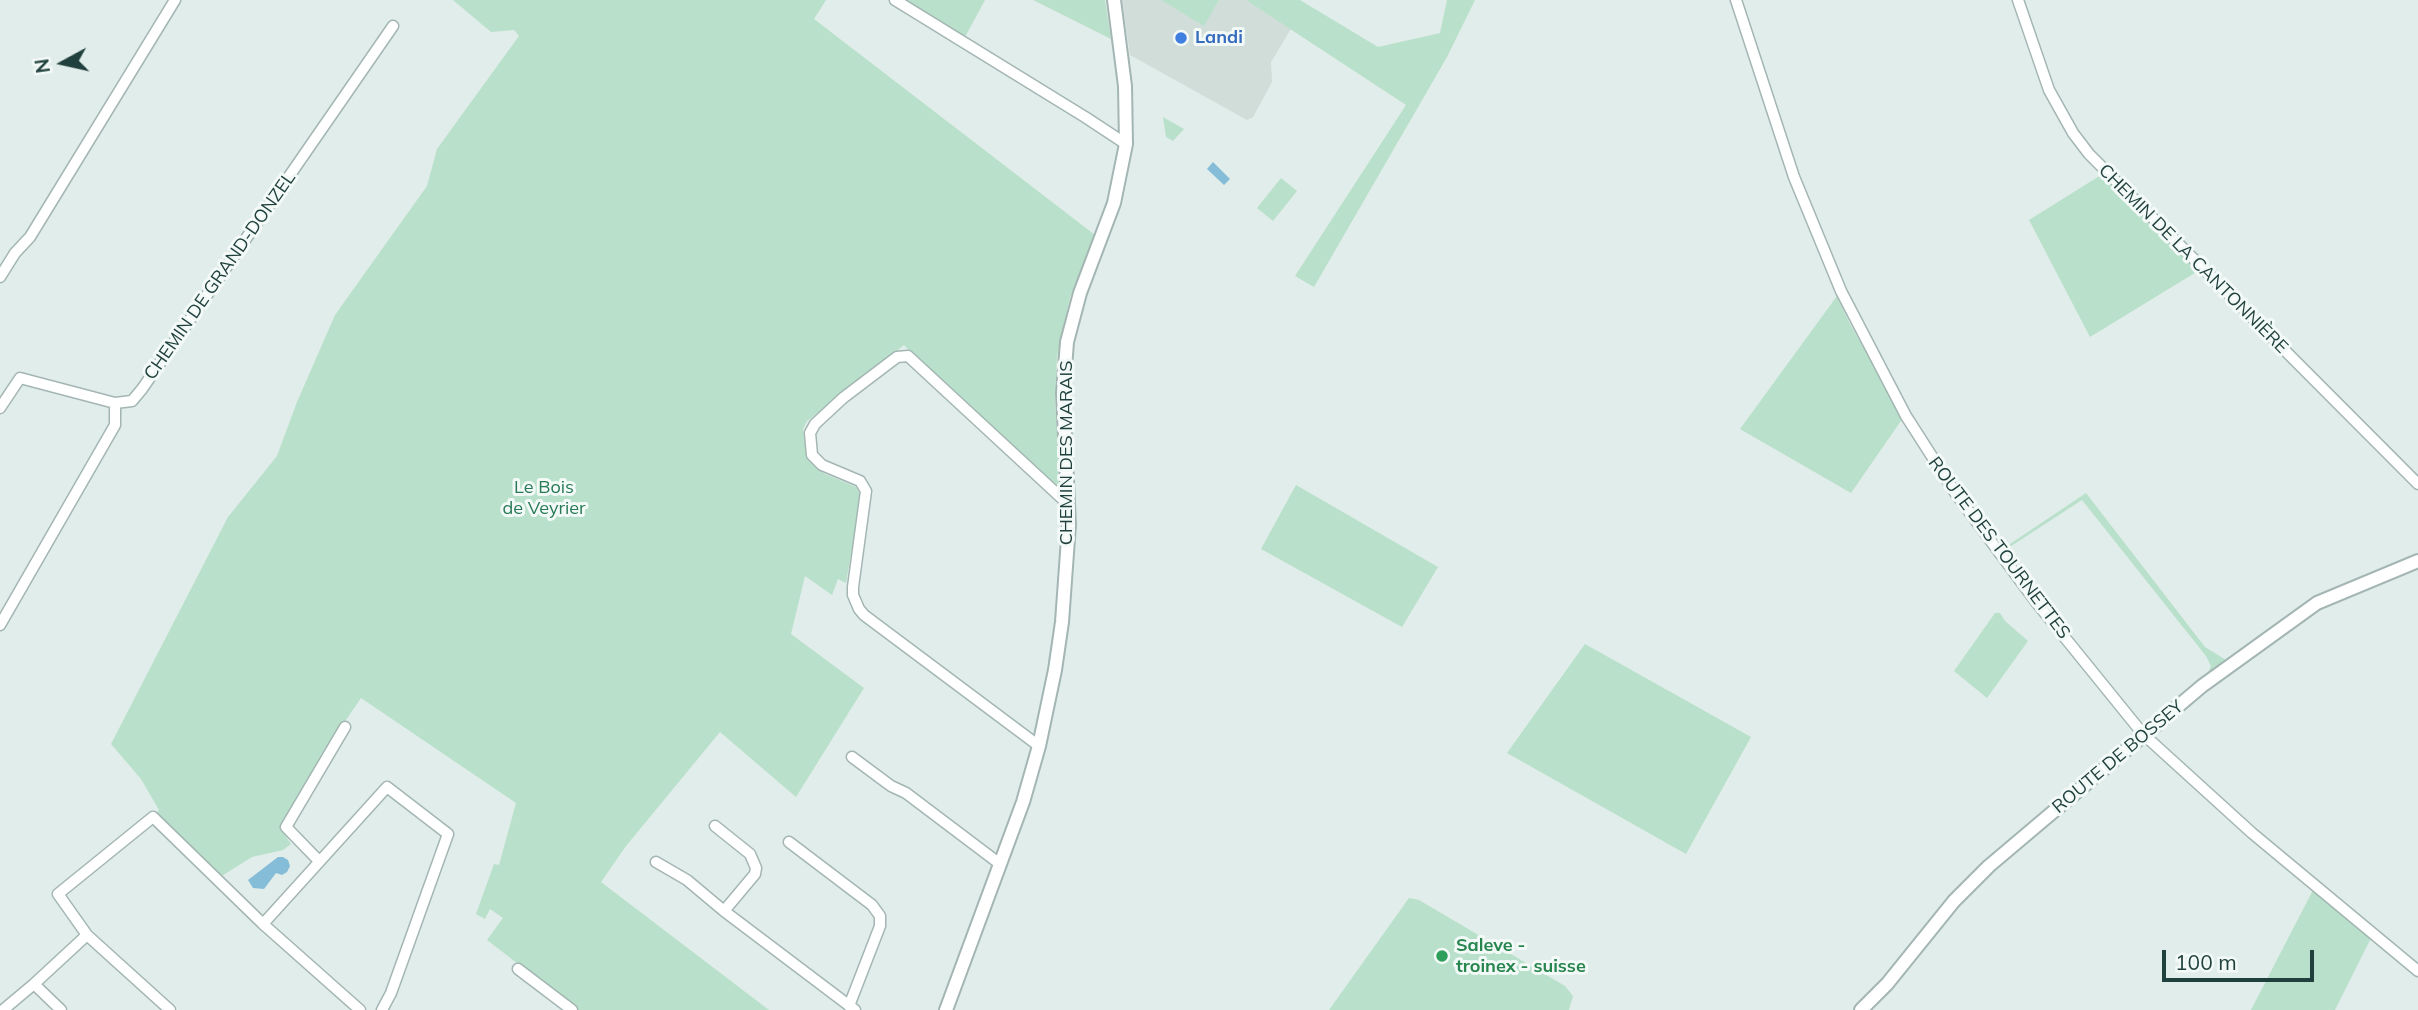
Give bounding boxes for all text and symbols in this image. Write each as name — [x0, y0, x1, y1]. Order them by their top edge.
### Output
place label: Landi — [1195, 27, 1243, 49]
north arrow — [28, 28, 98, 98]
marker: Landi — [1173, 30, 1189, 46]
text: N — [29, 57, 55, 75]
street label: CHEMIN DE LA CANTONNIÈRE — [2094, 160, 2292, 358]
street label: CHEMIN DE GRAND-DONZEL — [140, 168, 300, 384]
street label: CHEMIN DES MARAIS — [1056, 361, 1078, 545]
street label: ROUTE DES TOURNETTES — [1923, 453, 2075, 643]
park label: Le Bois de Veyrier — [502, 477, 586, 520]
street label: ROUTE DE BOSSEY — [2048, 696, 2188, 818]
place label: Saleve - troinex - suisse — [1456, 935, 1586, 978]
scale bar — [2166, 936, 2318, 980]
marker: Saleve - troinex - suisse — [1434, 948, 1450, 964]
text: 100 m — [2175, 949, 2237, 975]

